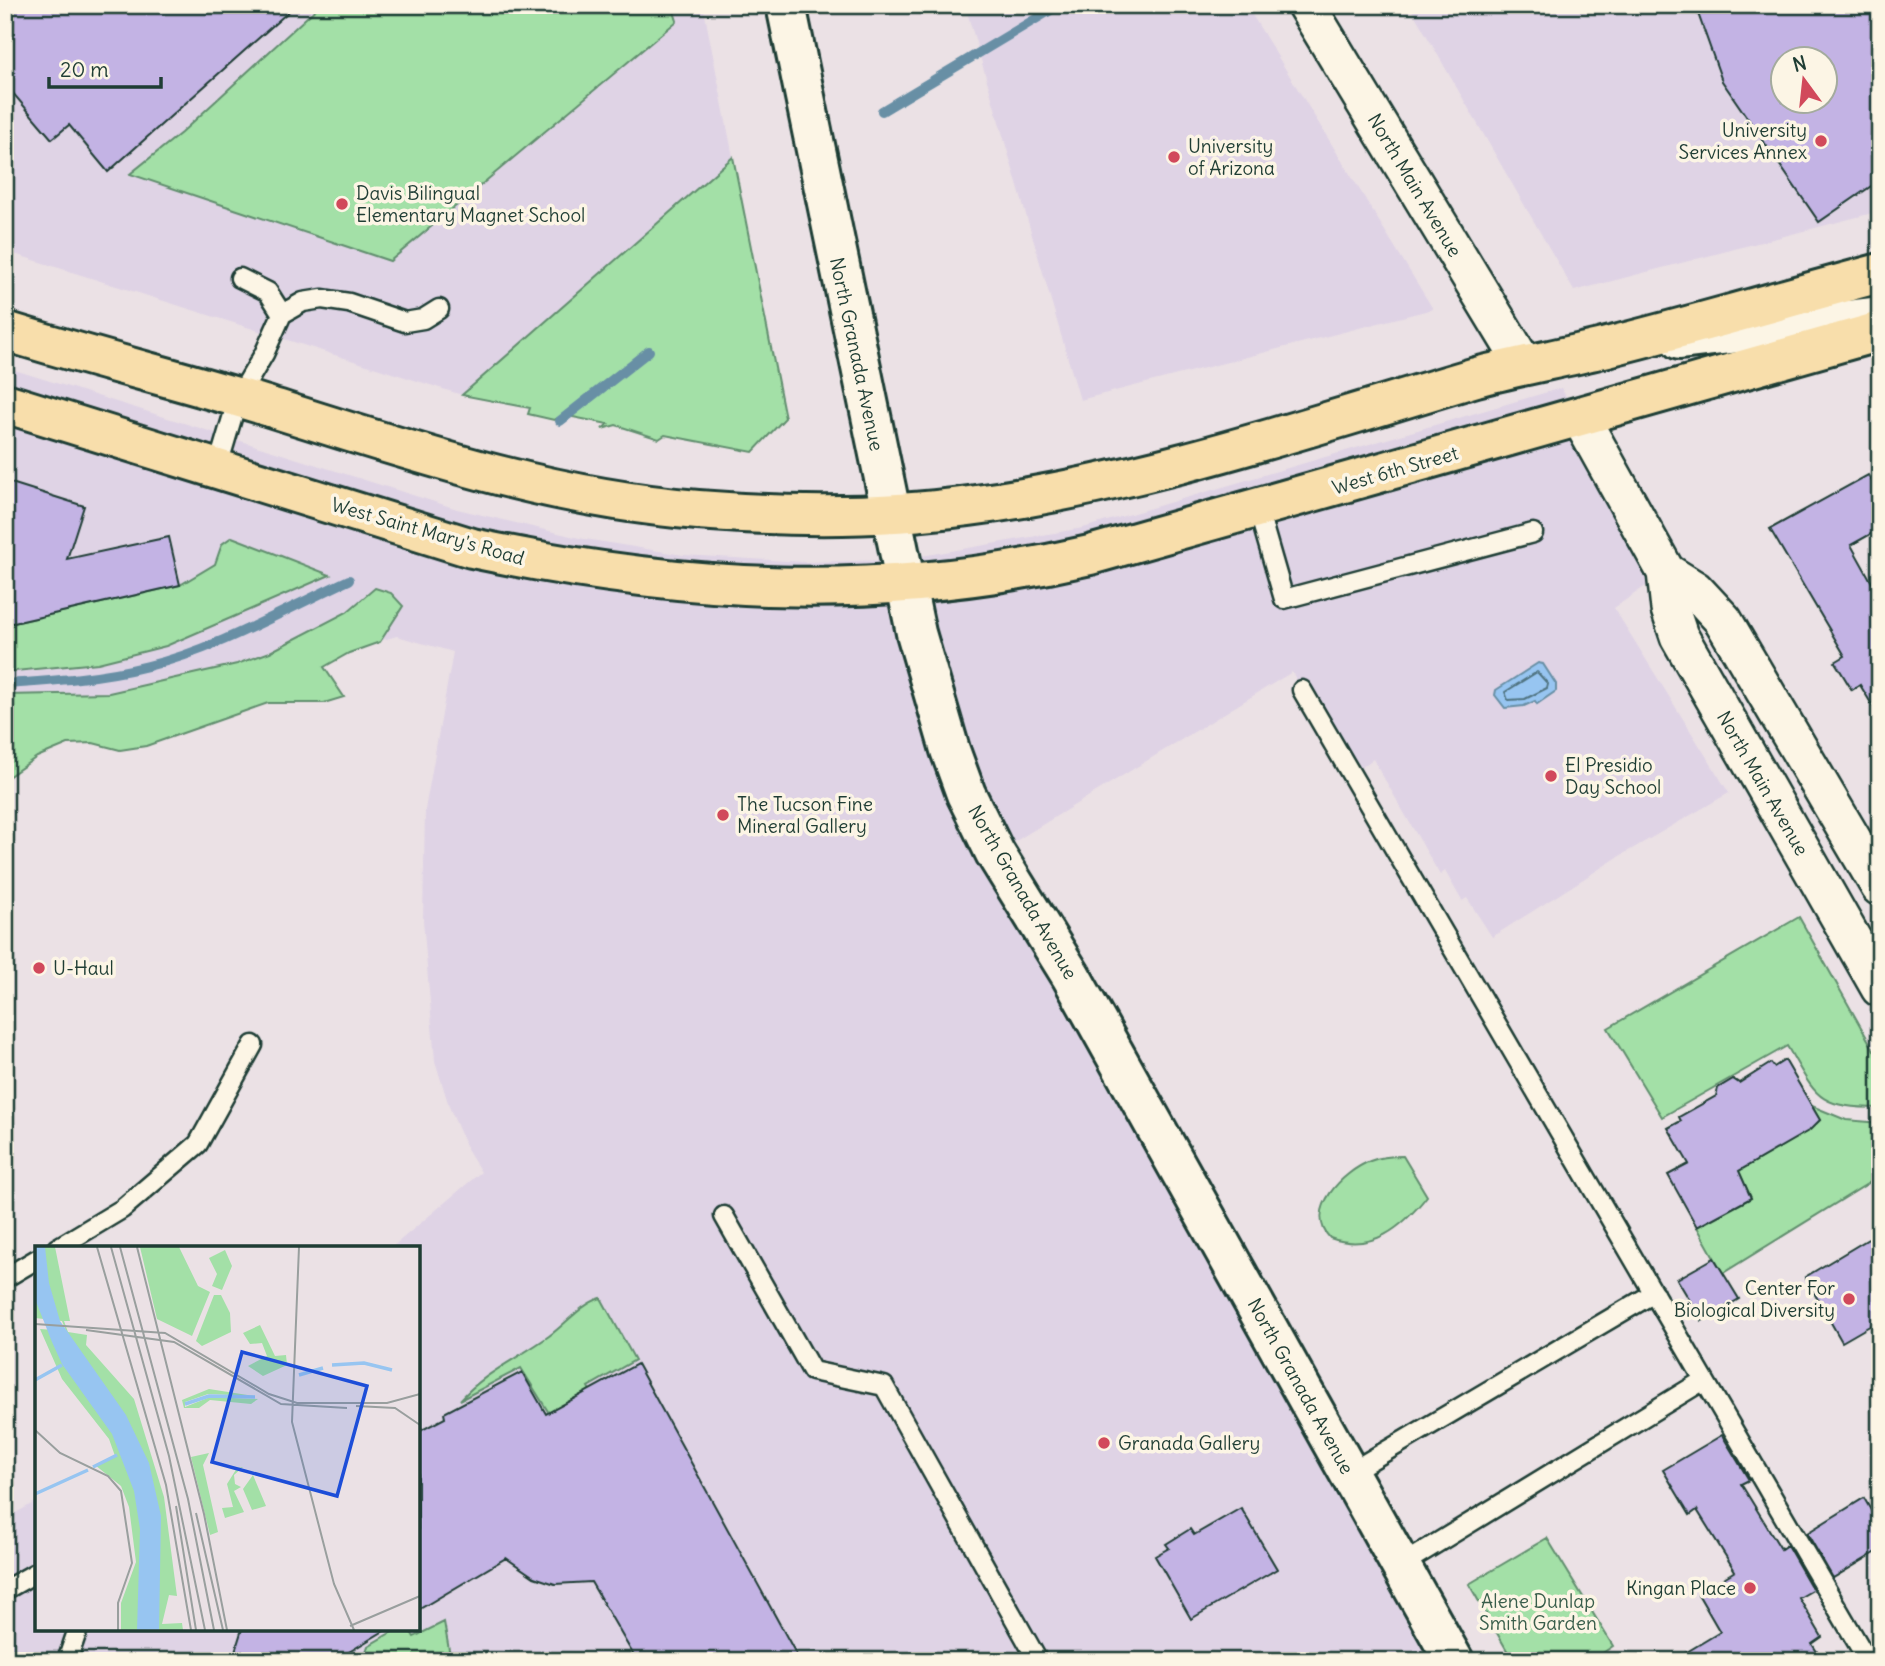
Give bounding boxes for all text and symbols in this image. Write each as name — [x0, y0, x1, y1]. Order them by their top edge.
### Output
scale bar — [49, 46, 161, 90]
north arrow — [1770, 46, 1840, 116]
text: N — [1790, 50, 1809, 77]
text: 20 m — [60, 56, 109, 83]
street label: North Main Avenue — [1363, 109, 1467, 261]
place label: University Services Annex — [1678, 118, 1808, 164]
marker: University Services Annex — [1813, 133, 1829, 149]
place label: University of Arizona — [1188, 134, 1275, 180]
marker: University of Arizona — [1166, 149, 1182, 165]
place label: Davis Bilingual Elementary Magnet School — [356, 181, 585, 227]
marker: Davis Bilingual Elementary Magnet School — [334, 196, 350, 212]
street label: North Granada Avenue — [825, 255, 889, 453]
street label: West 6th Street — [1329, 441, 1461, 499]
street label: West Saint Mary's Road — [329, 492, 527, 570]
street label: North Main Avenue — [1712, 706, 1814, 860]
place label: El Presidio Day School — [1565, 753, 1661, 799]
marker: El Presidio Day School — [1543, 768, 1559, 784]
place label: The Tucson Fine Mineral Gallery — [737, 792, 873, 838]
street label: North Granada Avenue — [963, 801, 1083, 983]
marker: The Tucson Fine Mineral Gallery — [715, 807, 731, 823]
place label: U-Haul — [53, 956, 114, 980]
marker: U-Haul — [31, 960, 47, 976]
inset map — [35, 1246, 420, 1631]
place label: Center For Biological Diversity — [1674, 1276, 1835, 1322]
marker: Center For Biological Diversity — [1841, 1291, 1857, 1307]
street label: North Granada Avenue — [1243, 1294, 1359, 1478]
place label: Granada Gallery — [1118, 1431, 1260, 1455]
marker: Granada Gallery — [1096, 1435, 1112, 1451]
place label: Kingan Place — [1626, 1576, 1736, 1600]
marker: Kingan Place — [1742, 1580, 1758, 1596]
park label: Alene Dunlap Smith Garden — [1479, 1589, 1597, 1635]

